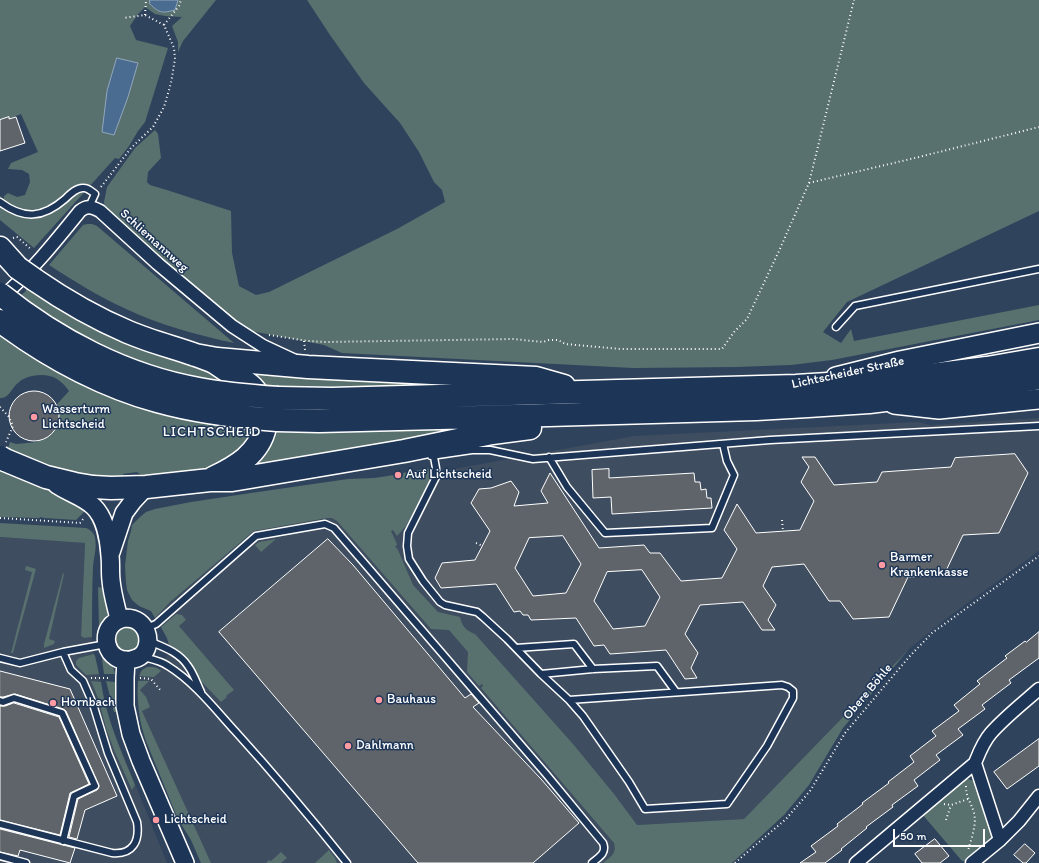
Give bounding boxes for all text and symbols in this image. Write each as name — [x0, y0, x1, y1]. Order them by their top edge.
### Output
street label: Schliemannweg — [117, 206, 191, 276]
street label: Lichtscheider Straße — [790, 353, 906, 393]
place label: Wasserturm Lichtscheid — [42, 402, 110, 433]
marker: Wasserturm Lichtscheid — [29, 412, 39, 422]
district label: LICHTSCHEID — [164, 424, 260, 440]
place label: Auf Lichtscheid — [406, 467, 492, 483]
marker: Auf Lichtscheid — [393, 470, 403, 480]
place label: Barmer Krankenkasse — [890, 550, 968, 581]
marker: Barmer Krankenkasse — [877, 560, 887, 570]
street label: Obere Böhle — [840, 661, 896, 723]
place label: Bauhaus — [387, 692, 436, 708]
place label: Hornbach — [61, 695, 115, 711]
marker: Bauhaus — [374, 695, 384, 705]
marker: Hornbach — [48, 698, 58, 708]
place label: Dahlmann — [356, 738, 414, 754]
marker: Dahlmann — [343, 741, 353, 751]
place label: Lichtscheid — [164, 812, 227, 828]
marker: Lichtscheid — [151, 815, 161, 825]
scale bar — [895, 821, 987, 847]
text: 50 m — [900, 829, 926, 843]

